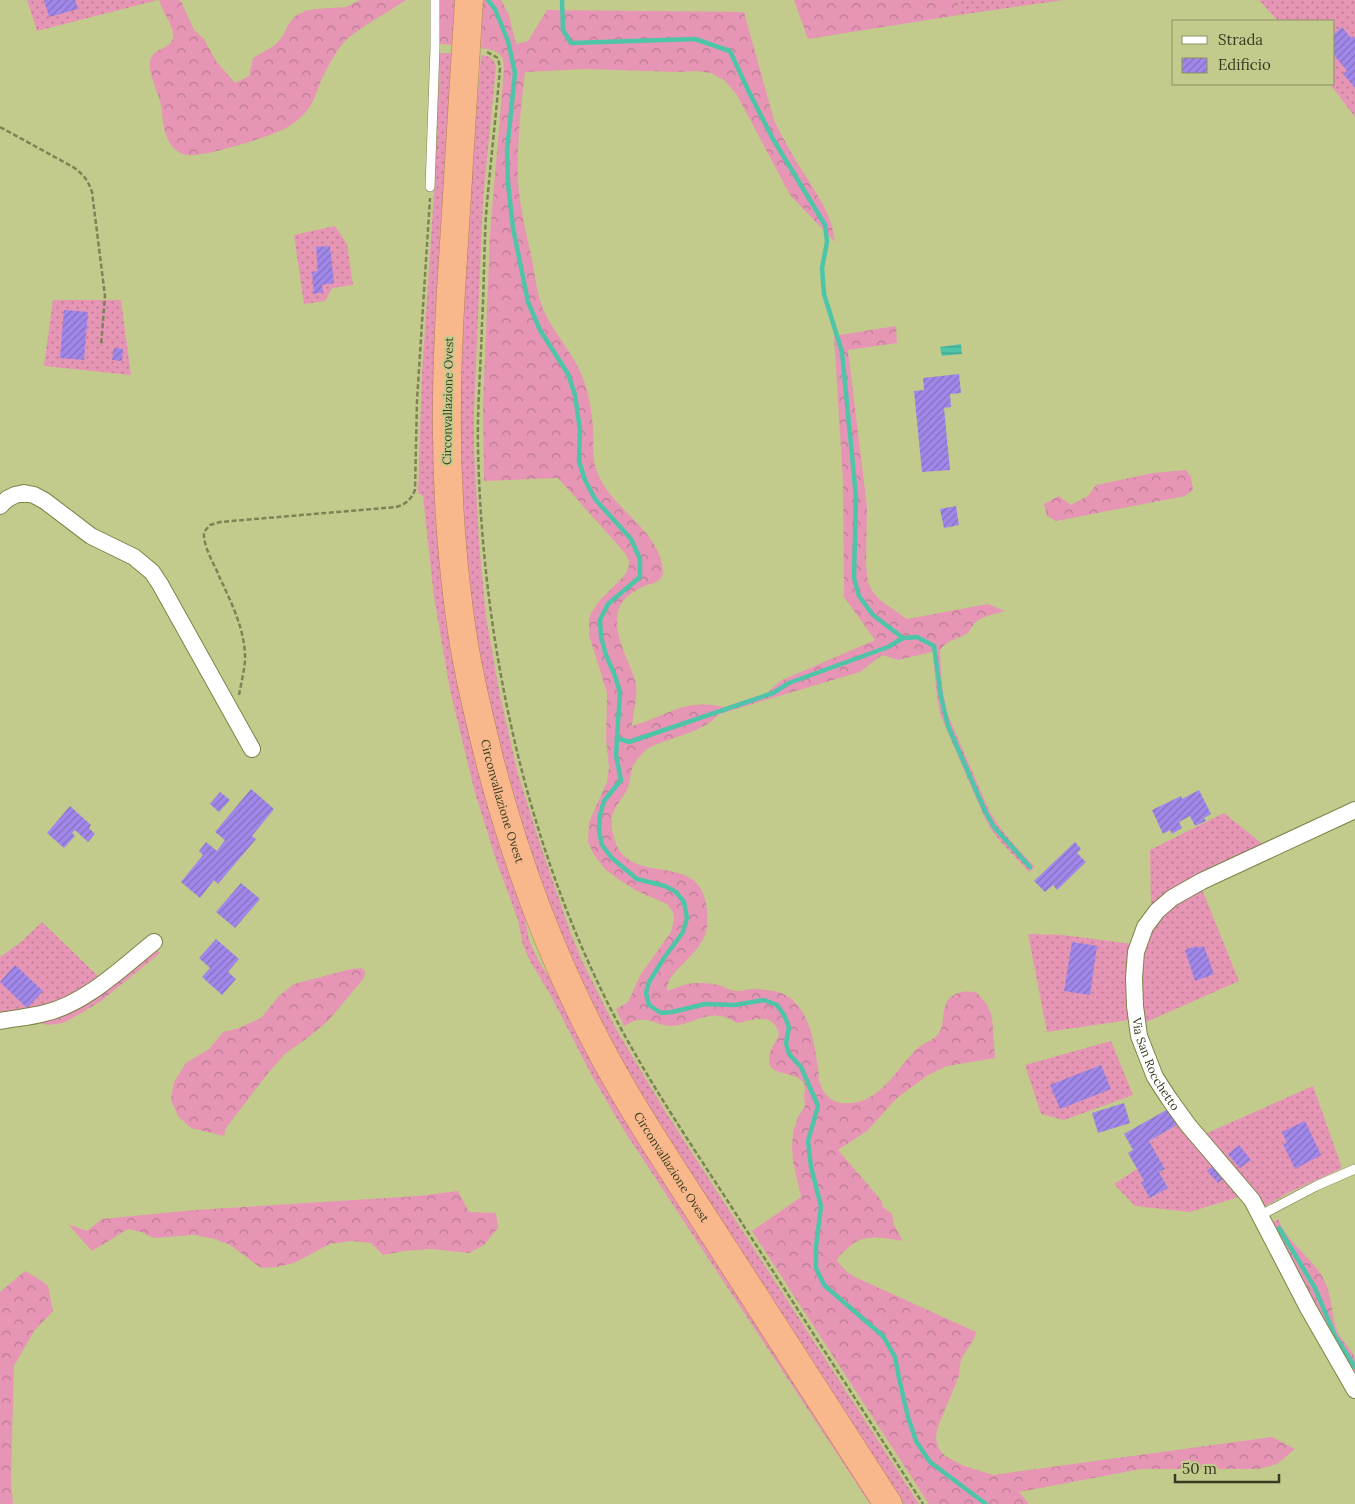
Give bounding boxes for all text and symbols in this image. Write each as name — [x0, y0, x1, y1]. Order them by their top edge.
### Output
legend — [1172, 20, 1335, 85]
text: Strada — [1218, 30, 1263, 49]
text: Edificio — [1218, 55, 1271, 74]
street label: Circonvallazione Ovest — [439, 337, 456, 465]
street label: Circonvallazione Ovest — [478, 738, 528, 865]
street label: Via San Rocchetto — [1129, 1016, 1183, 1113]
street label: Circonvallazione Ovest — [631, 1109, 713, 1225]
scale bar — [1175, 1452, 1279, 1484]
text: 50 m — [1182, 1459, 1217, 1478]

